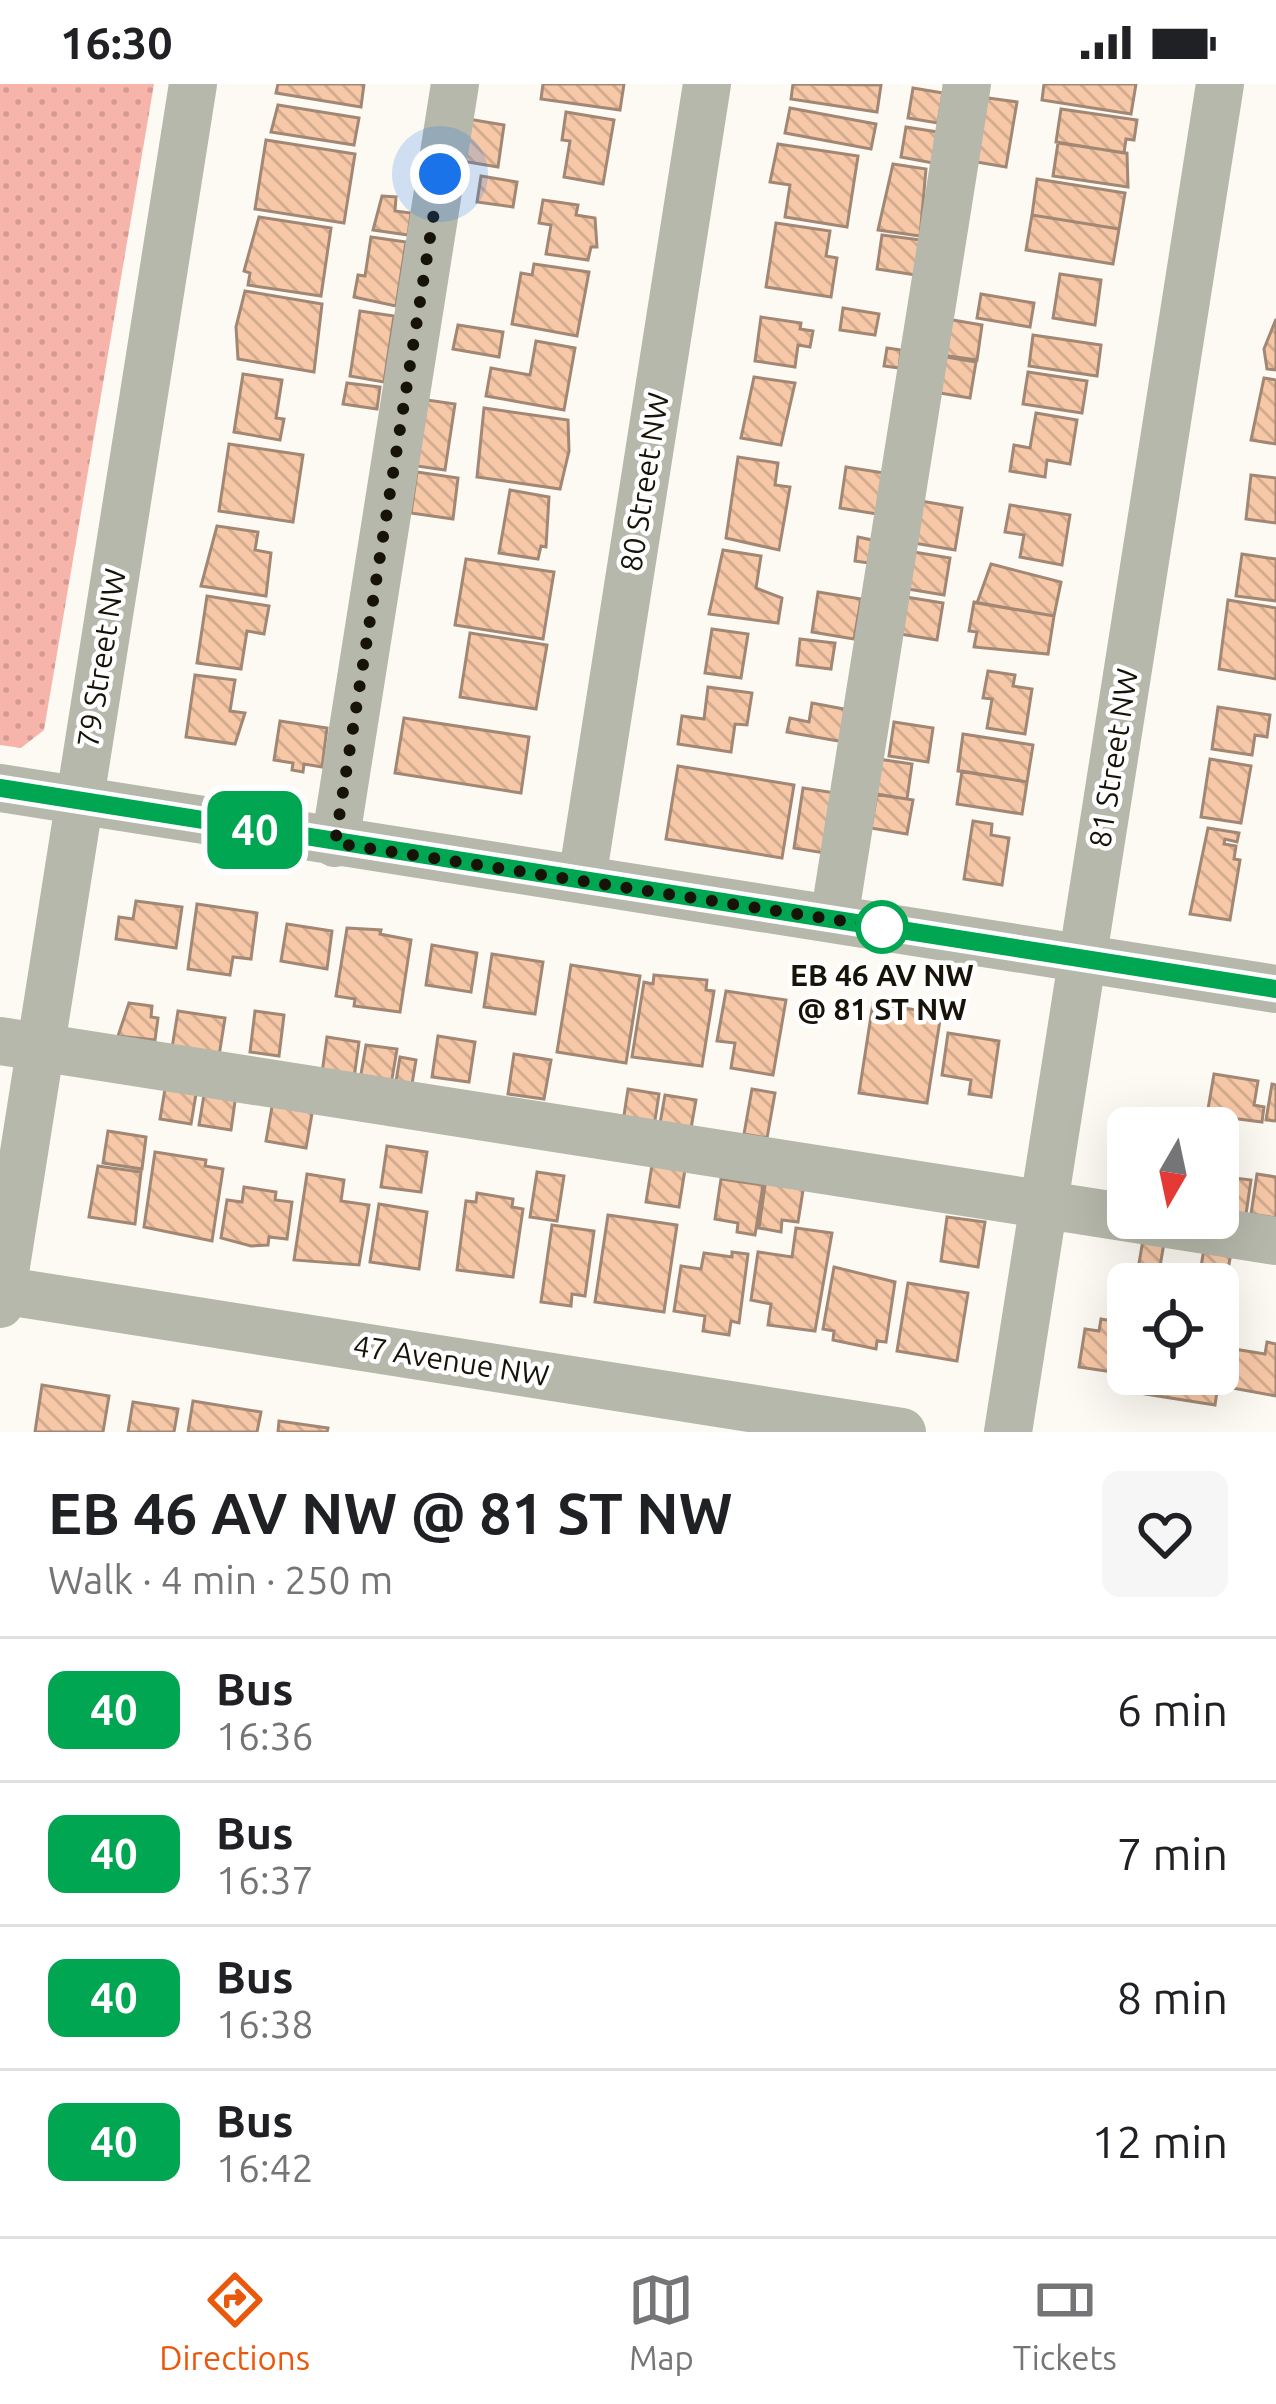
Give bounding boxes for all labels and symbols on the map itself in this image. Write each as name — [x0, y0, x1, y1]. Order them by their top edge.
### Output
your location — [410, 144, 470, 204]
street label: 80 Street NW — [613, 390, 675, 574]
street label: 79 Street NW — [70, 566, 132, 750]
street label: 81 Street NW — [1082, 666, 1144, 850]
line badge: 40 — [201, 791, 309, 869]
marker: EB 46 AV NW @ 81 ST NW — [857, 902, 907, 952]
place label: EB 46 AV NW @ 81 ST NW — [790, 958, 974, 1026]
north arrow — [1107, 1107, 1239, 1239]
street label: 47 Avenue NW — [351, 1328, 551, 1392]

